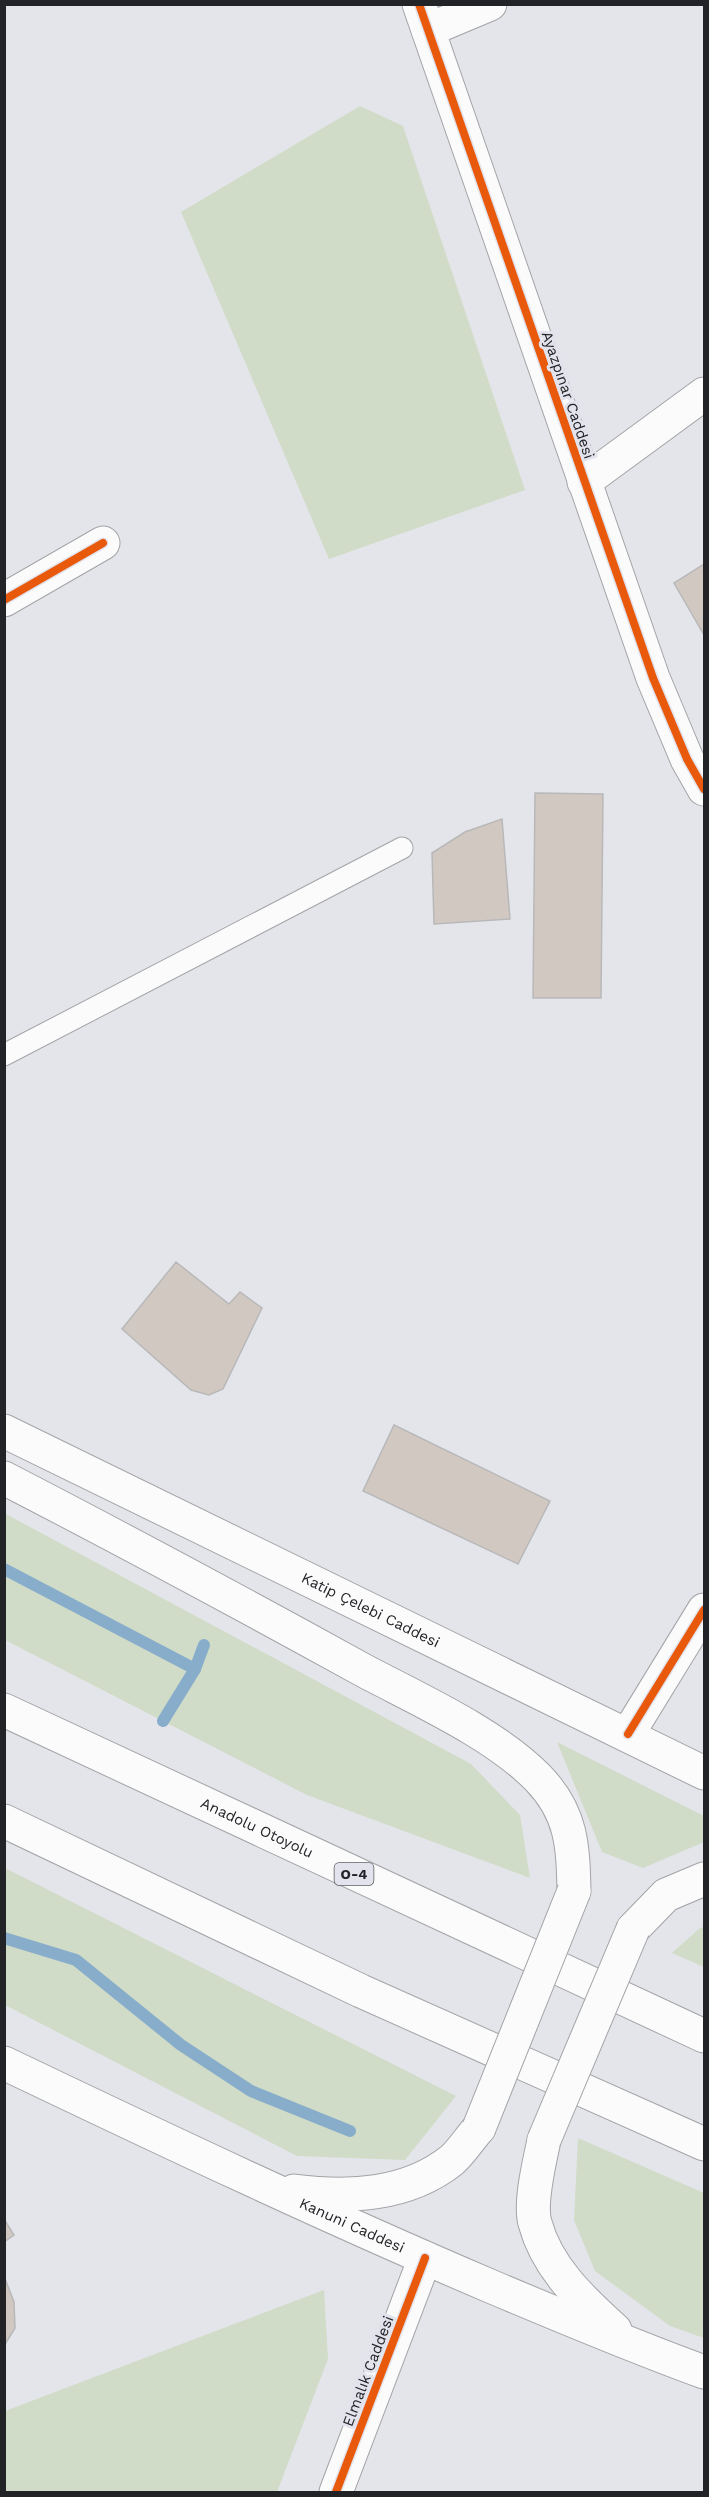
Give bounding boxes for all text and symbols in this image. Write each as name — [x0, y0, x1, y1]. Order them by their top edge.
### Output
street label: Ayazpınar Caddesi — [538, 329, 598, 461]
street label: Katip Çelebi Caddesi — [299, 1569, 443, 1651]
street label: Anadolu Otoyolu — [198, 1794, 316, 1862]
road number: O-4 — [334, 1863, 374, 1885]
street label: Kanuni Caddesi — [297, 2194, 407, 2257]
street label: Elmalık Caddesi — [339, 2313, 397, 2429]

